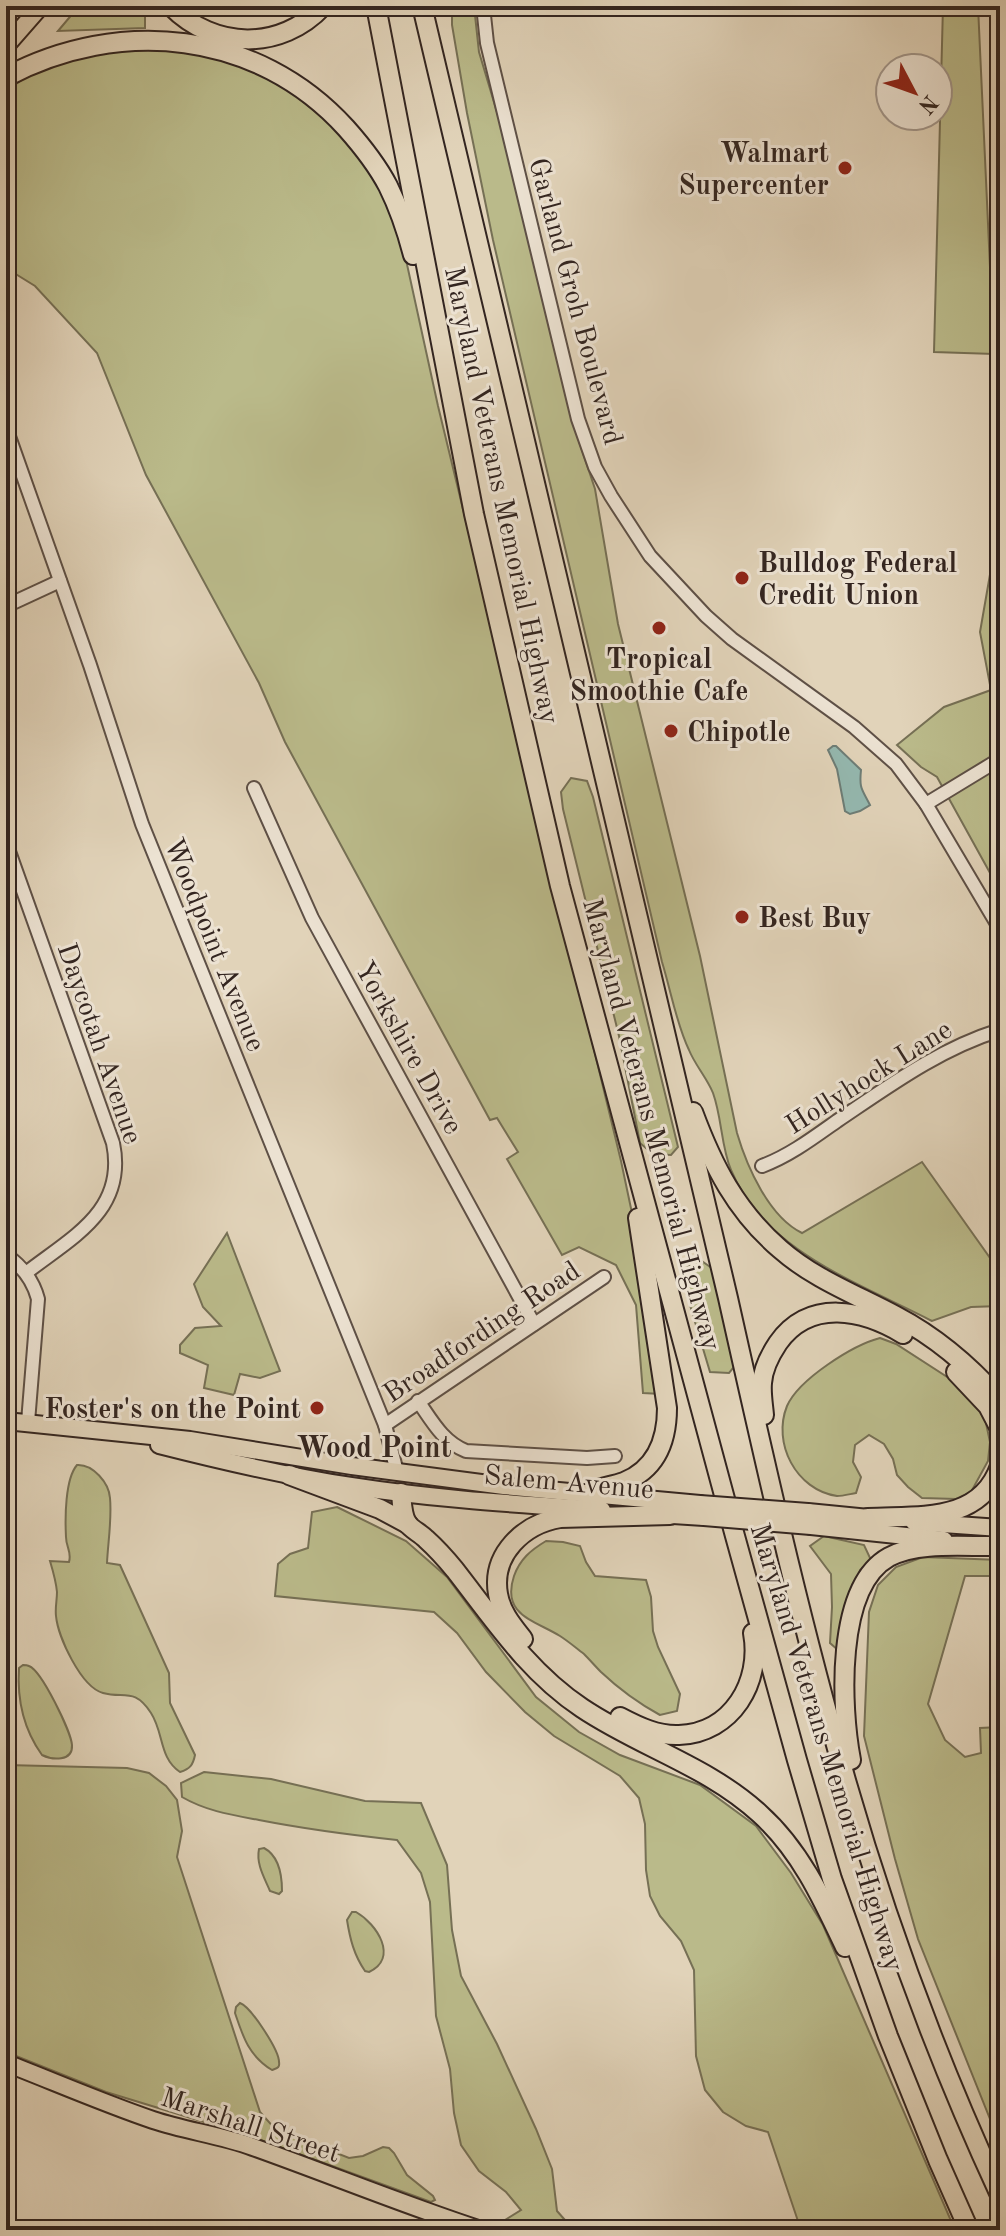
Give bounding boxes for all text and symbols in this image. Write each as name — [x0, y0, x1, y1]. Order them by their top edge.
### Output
north arrow — [874, 52, 954, 132]
text: N — [914, 90, 941, 118]
place label: Walmart Supercenter — [678, 141, 829, 201]
street label: Garland Groh Boulevard — [522, 155, 626, 448]
marker: Walmart Supercenter — [836, 159, 854, 177]
street label: Maryland Veterans Memorial Highway — [438, 264, 562, 727]
place label: Bulldog Federal Credit Union — [758, 551, 957, 611]
marker: Bulldog Federal Credit Union — [733, 569, 751, 587]
marker: Tropical Smoothie Cafe — [650, 619, 668, 637]
place label: Tropical Smoothie Cafe — [570, 647, 748, 707]
place label: Chipotle — [687, 720, 791, 748]
marker: Chipotle — [662, 722, 680, 740]
street label: Woodpoint Avenue — [158, 835, 269, 1056]
street label: Maryland Veterans Memorial Highway — [576, 895, 724, 1354]
place label: Best Buy — [758, 906, 871, 934]
marker: Best Buy — [733, 908, 751, 926]
street label: Daycotah Avenue — [51, 940, 146, 1148]
street label: Yorkshire Drive — [348, 957, 466, 1140]
street label: Hollyhock Lane — [782, 1016, 958, 1141]
street label: Broadfording Road — [379, 1257, 586, 1410]
place label: Foster's on the Point — [44, 1397, 301, 1425]
marker: Foster's on the Point — [308, 1399, 326, 1417]
district label: Wood Point — [296, 1434, 452, 1464]
street label: Salem Avenue — [483, 1463, 655, 1505]
street label: Maryland Veterans Memorial Highway — [743, 1520, 907, 1976]
street label: Marshall Street — [157, 2085, 343, 2169]

